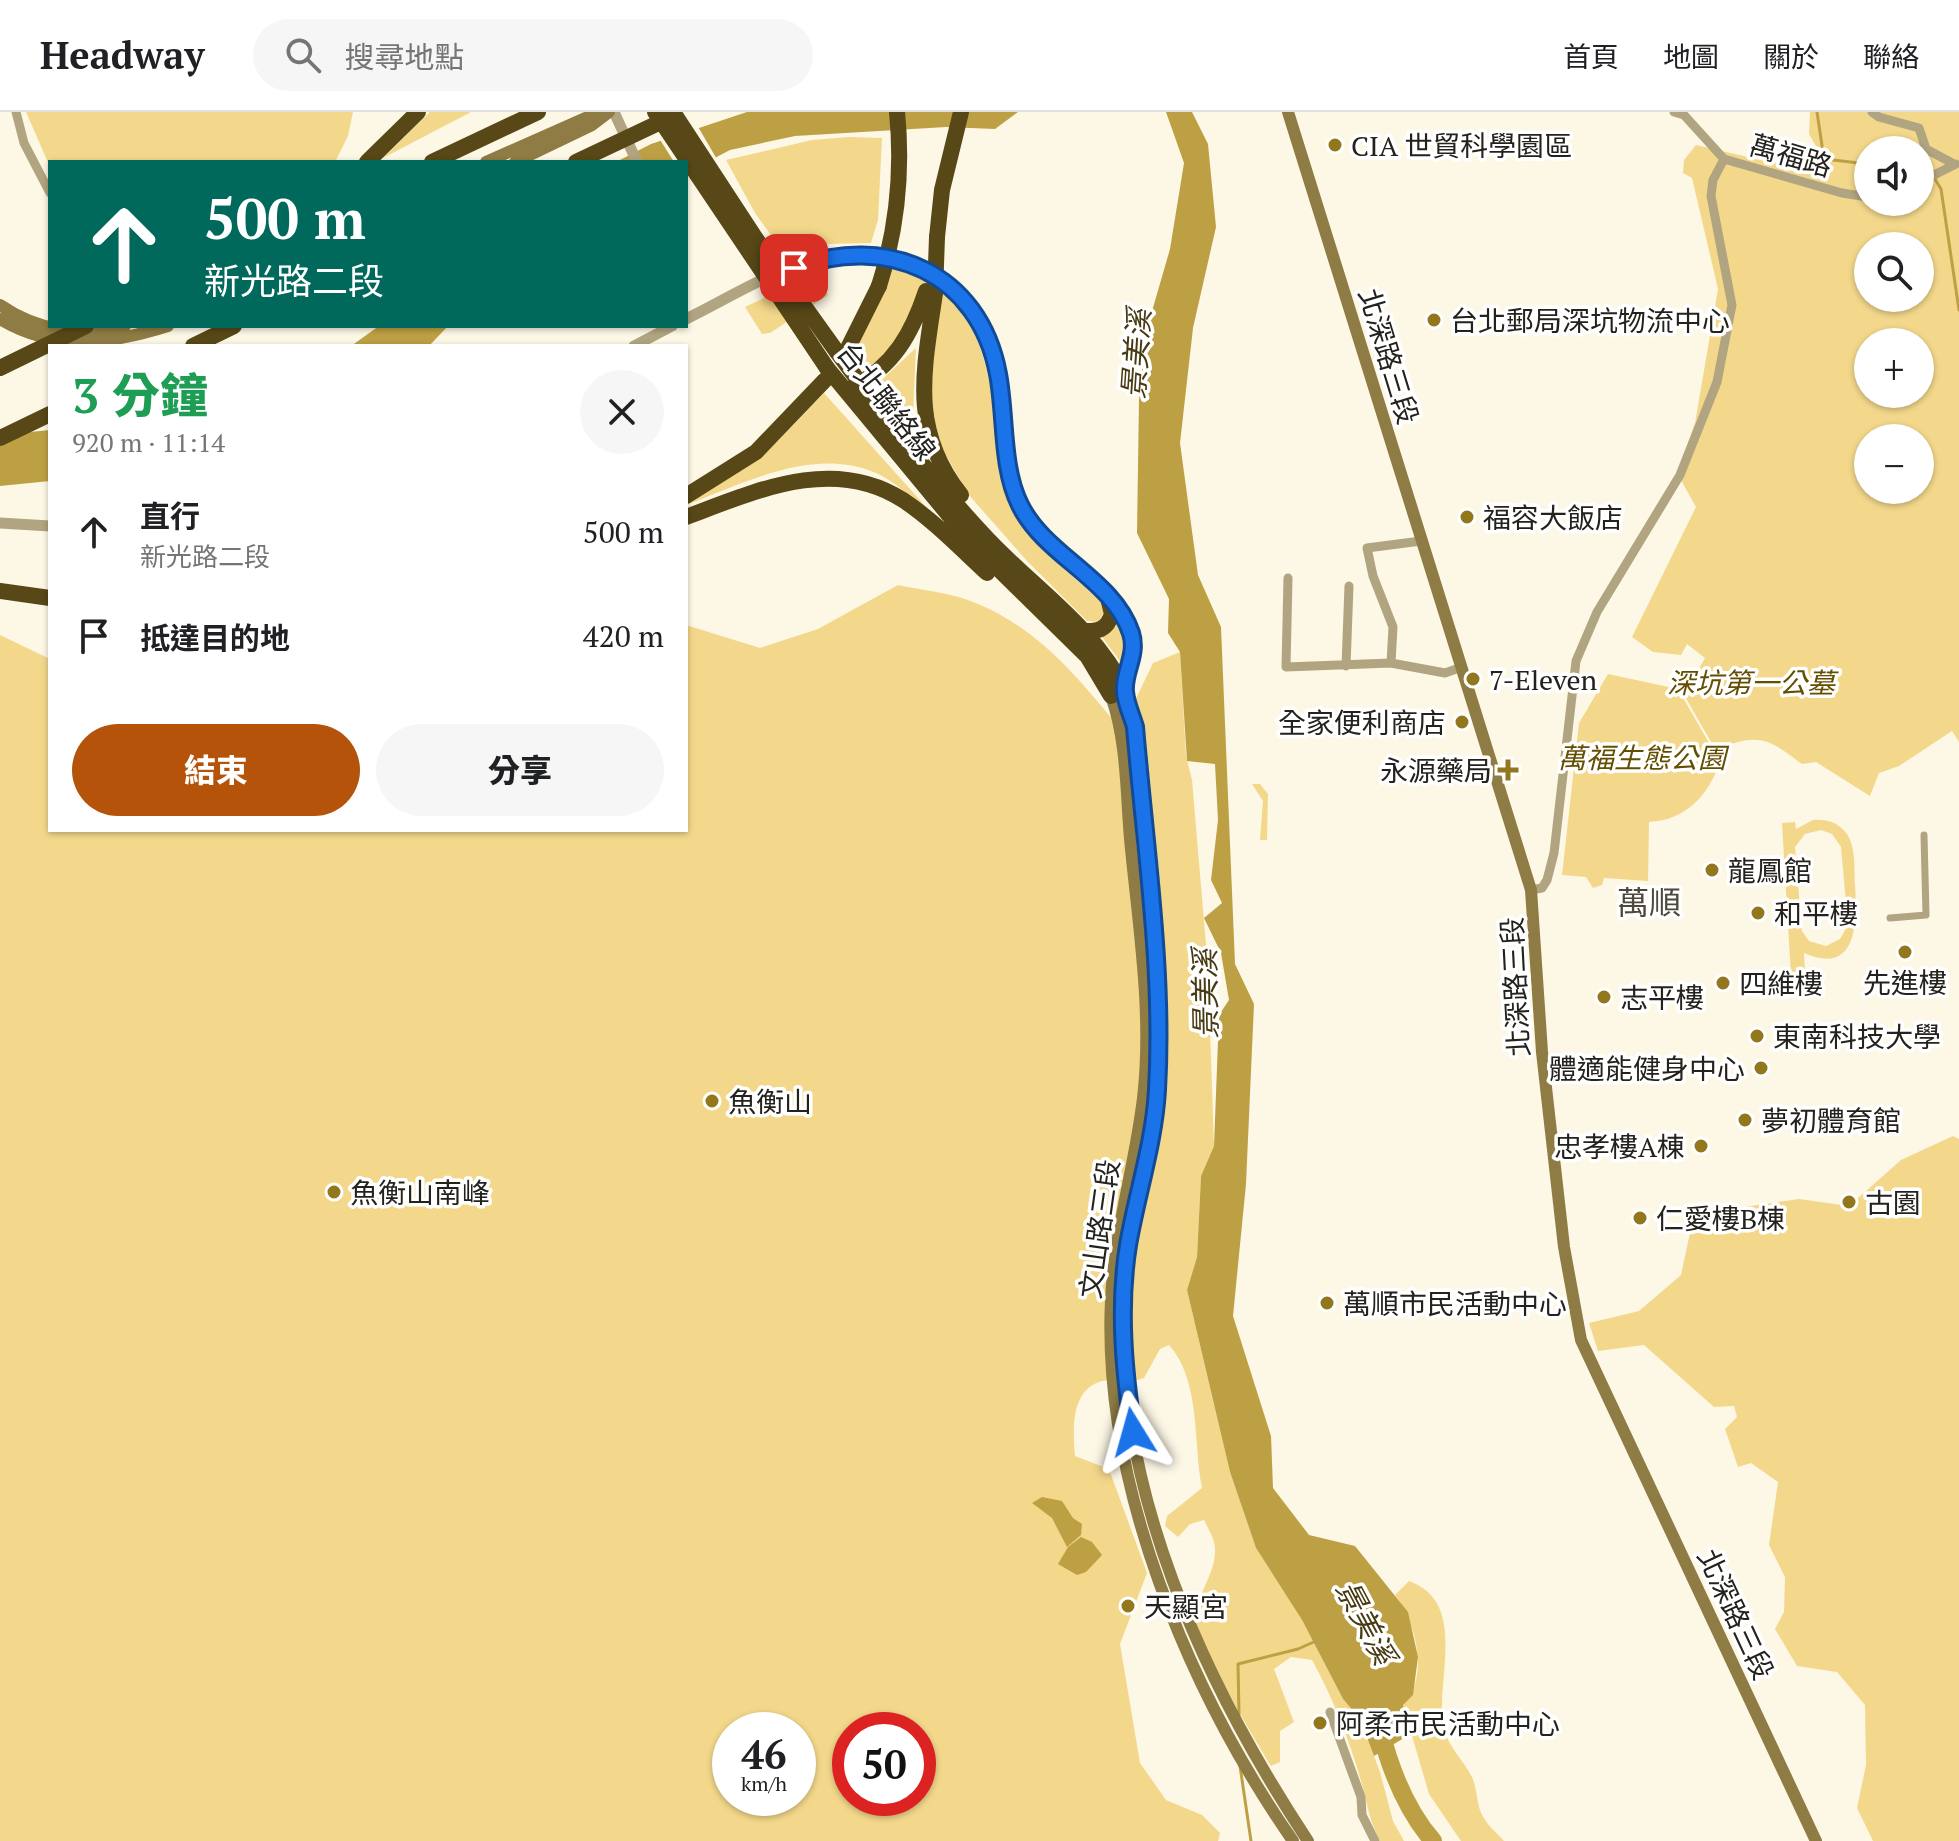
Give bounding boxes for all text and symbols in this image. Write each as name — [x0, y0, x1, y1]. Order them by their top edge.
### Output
search box — [253, 19, 813, 91]
text: Headway — [40, 30, 205, 80]
icon: search — [281, 33, 325, 77]
text: 搜尋地點 — [345, 37, 465, 77]
text: 首頁 — [1563, 38, 1619, 75]
text: 地圖 — [1663, 38, 1719, 75]
text: 關於 — [1763, 38, 1819, 75]
text: 聯絡 — [1863, 38, 1919, 75]
street label: 萬福路 — [1746, 126, 1836, 184]
place label: CIA 世貿科學園區 — [1351, 127, 1572, 164]
marker: CIA 世貿科學園區 — [1326, 136, 1344, 154]
map controls — [1854, 136, 1934, 504]
button: sound — [1854, 136, 1934, 216]
text: 500 m — [204, 181, 366, 255]
icon: ahead — [72, 192, 176, 296]
button: search — [1854, 232, 1934, 312]
pin — [760, 234, 828, 302]
icon: arrive — [772, 246, 816, 290]
text: 新光路二段 — [204, 257, 384, 304]
street label: 北深路三段 — [1351, 284, 1427, 428]
place label: 台北郵局深坑物流中心 — [1450, 302, 1730, 339]
water label: 景美溪 — [1113, 304, 1159, 400]
marker: 台北郵局深坑物流中心 — [1425, 311, 1443, 329]
button: + — [1854, 328, 1934, 408]
street label: 台北聯絡線 — [829, 334, 945, 468]
text: 3 分鐘 — [72, 363, 208, 427]
button: close — [580, 370, 664, 454]
button: − — [1854, 424, 1934, 504]
text: 920 m · 11:14 — [72, 425, 225, 459]
text: 直行 — [140, 496, 200, 536]
place label: 福容大飯店 — [1483, 499, 1623, 536]
marker: 福容大飯店 — [1458, 508, 1476, 526]
icon: ahead — [72, 510, 116, 554]
text: 500 m — [583, 512, 664, 552]
text: 新光路二段 — [140, 539, 270, 573]
icon: arrive — [72, 614, 116, 658]
text: 420 m — [583, 616, 664, 656]
text: 抵達目的地 — [140, 618, 290, 658]
place label: 7-Eleven — [1489, 661, 1597, 698]
park label: 深坑第一公墓 — [1667, 664, 1839, 701]
marker: 7-Eleven — [1464, 670, 1482, 688]
place label: 全家便利商店 — [1278, 704, 1446, 741]
marker: 全家便利商店 — [1453, 713, 1471, 731]
button: 結束 — [72, 724, 360, 816]
button: 分享 — [376, 724, 664, 816]
park label: 萬福生態公園 — [1558, 739, 1730, 776]
place label: 永源藥局 — [1380, 752, 1492, 789]
marker: 永源藥局 — [1499, 761, 1517, 779]
place label: 龍鳳館 — [1728, 852, 1812, 889]
marker: 龍鳳館 — [1703, 861, 1721, 879]
district label: 萬順 — [1617, 881, 1681, 923]
place label: 和平樓 — [1774, 895, 1858, 932]
marker: 和平樓 — [1749, 904, 1767, 922]
street label: 北深路三段 — [1493, 916, 1537, 1058]
marker: 先進樓 — [1896, 943, 1914, 961]
water label: 景美溪 — [1184, 945, 1226, 1039]
place label: 先進樓 — [1863, 964, 1947, 1001]
place label: 四維樓 — [1739, 965, 1823, 1002]
marker: 四維樓 — [1714, 974, 1732, 992]
place label: 志平樓 — [1620, 979, 1704, 1016]
marker: 志平樓 — [1595, 988, 1613, 1006]
place label: 東南科技大學 — [1773, 1018, 1941, 1055]
marker: 東南科技大學 — [1748, 1027, 1766, 1045]
place label: 體適能健身中心 — [1549, 1050, 1745, 1087]
marker: 體適能健身中心 — [1752, 1059, 1770, 1077]
place label: 魚衡山 — [728, 1083, 812, 1120]
marker: 魚衡山 — [703, 1092, 721, 1110]
place label: 夢初體育館 — [1761, 1102, 1901, 1139]
marker: 夢初體育館 — [1736, 1111, 1754, 1129]
place label: 忠孝樓A棟 — [1554, 1128, 1685, 1165]
marker: 忠孝樓A棟 — [1692, 1137, 1710, 1155]
street label: 文山路三段 — [1071, 1157, 1127, 1301]
place label: 魚衡山南峰 — [350, 1174, 490, 1211]
marker: 魚衡山南峰 — [325, 1183, 343, 1201]
place label: 古園 — [1865, 1184, 1921, 1221]
marker: 古園 — [1840, 1193, 1858, 1211]
place label: 仁愛樓B棟 — [1656, 1200, 1785, 1237]
marker: 仁愛樓B棟 — [1631, 1209, 1649, 1227]
place label: 萬順市民活動中心 — [1343, 1285, 1567, 1322]
marker: 萬順市民活動中心 — [1318, 1294, 1336, 1312]
position arrow — [1091, 1390, 1175, 1474]
street label: 北深路三段 — [1690, 1543, 1782, 1685]
water label: 景美溪 — [1327, 1573, 1407, 1675]
place label: 天顯宮 — [1144, 1588, 1228, 1625]
marker: 天顯宮 — [1119, 1597, 1137, 1615]
place label: 阿柔市民活動中心 — [1336, 1705, 1560, 1742]
speed limit sign: 50 — [832, 1712, 936, 1816]
marker: 阿柔市民活動中心 — [1311, 1714, 1329, 1732]
text: 46 — [741, 1727, 787, 1780]
text: km/h — [741, 1770, 787, 1797]

